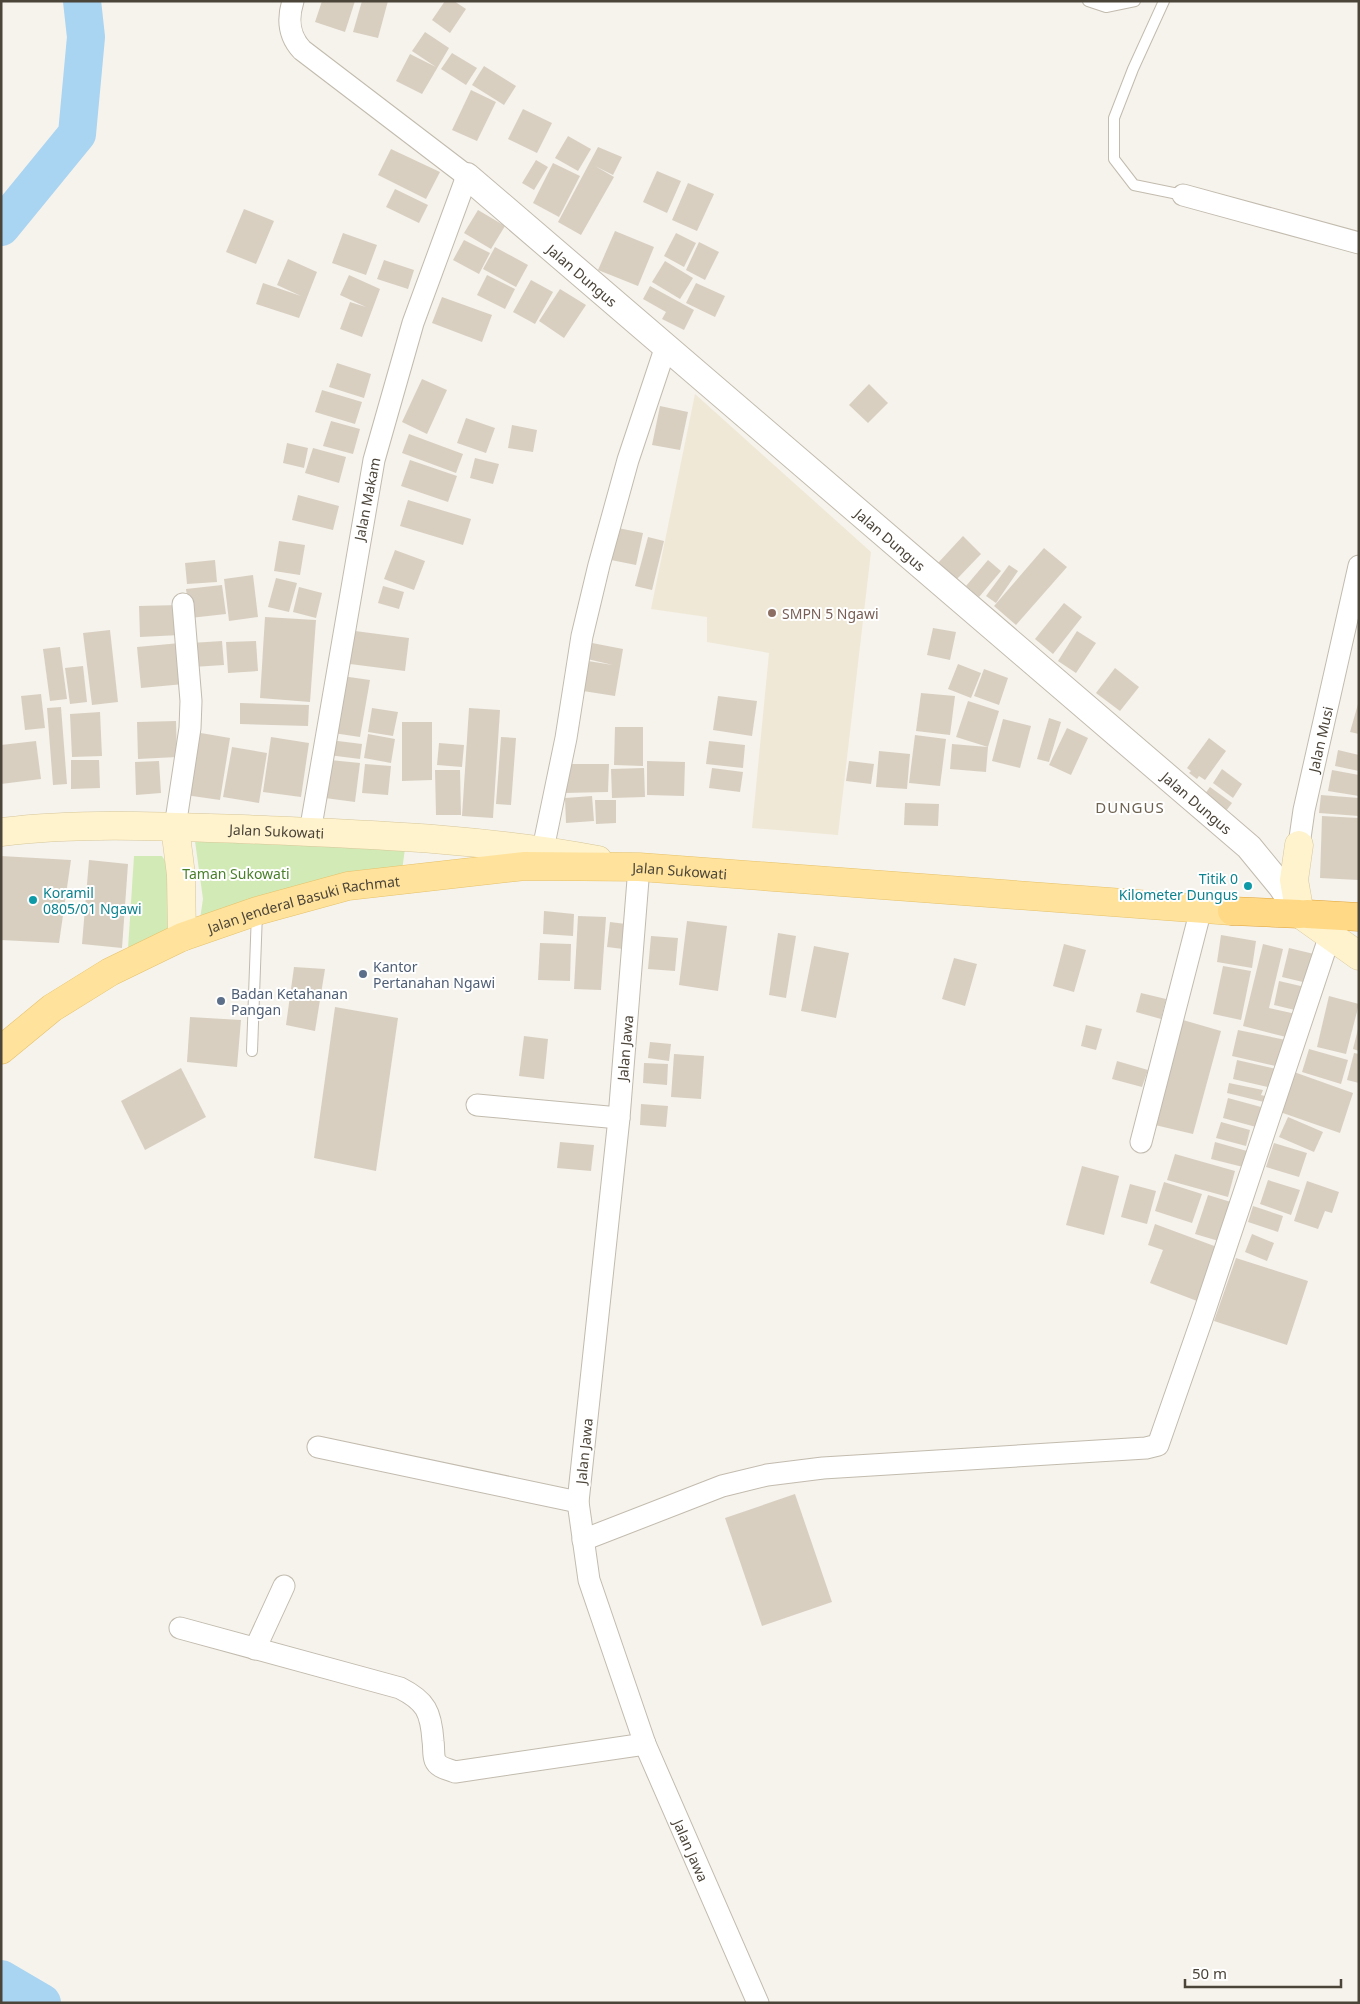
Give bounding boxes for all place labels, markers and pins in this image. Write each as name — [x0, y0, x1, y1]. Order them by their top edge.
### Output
place label: SMPN 5 Ngawi — [782, 604, 879, 623]
marker: SMPN 5 Ngawi — [766, 607, 778, 619]
place label: Titik 0 Kilometer Dungus — [1119, 869, 1238, 904]
marker: Titik 0 Kilometer Dungus — [1242, 880, 1254, 892]
place label: Koramil 0805/01 Ngawi — [43, 883, 142, 918]
marker: Koramil 0805/01 Ngawi — [27, 894, 39, 906]
place label: Kantor Pertanahan Ngawi — [373, 957, 495, 992]
marker: Kantor Pertanahan Ngawi — [357, 968, 369, 980]
place label: Badan Ketahanan Pangan — [231, 984, 348, 1019]
marker: Badan Ketahanan Pangan — [215, 995, 227, 1007]

